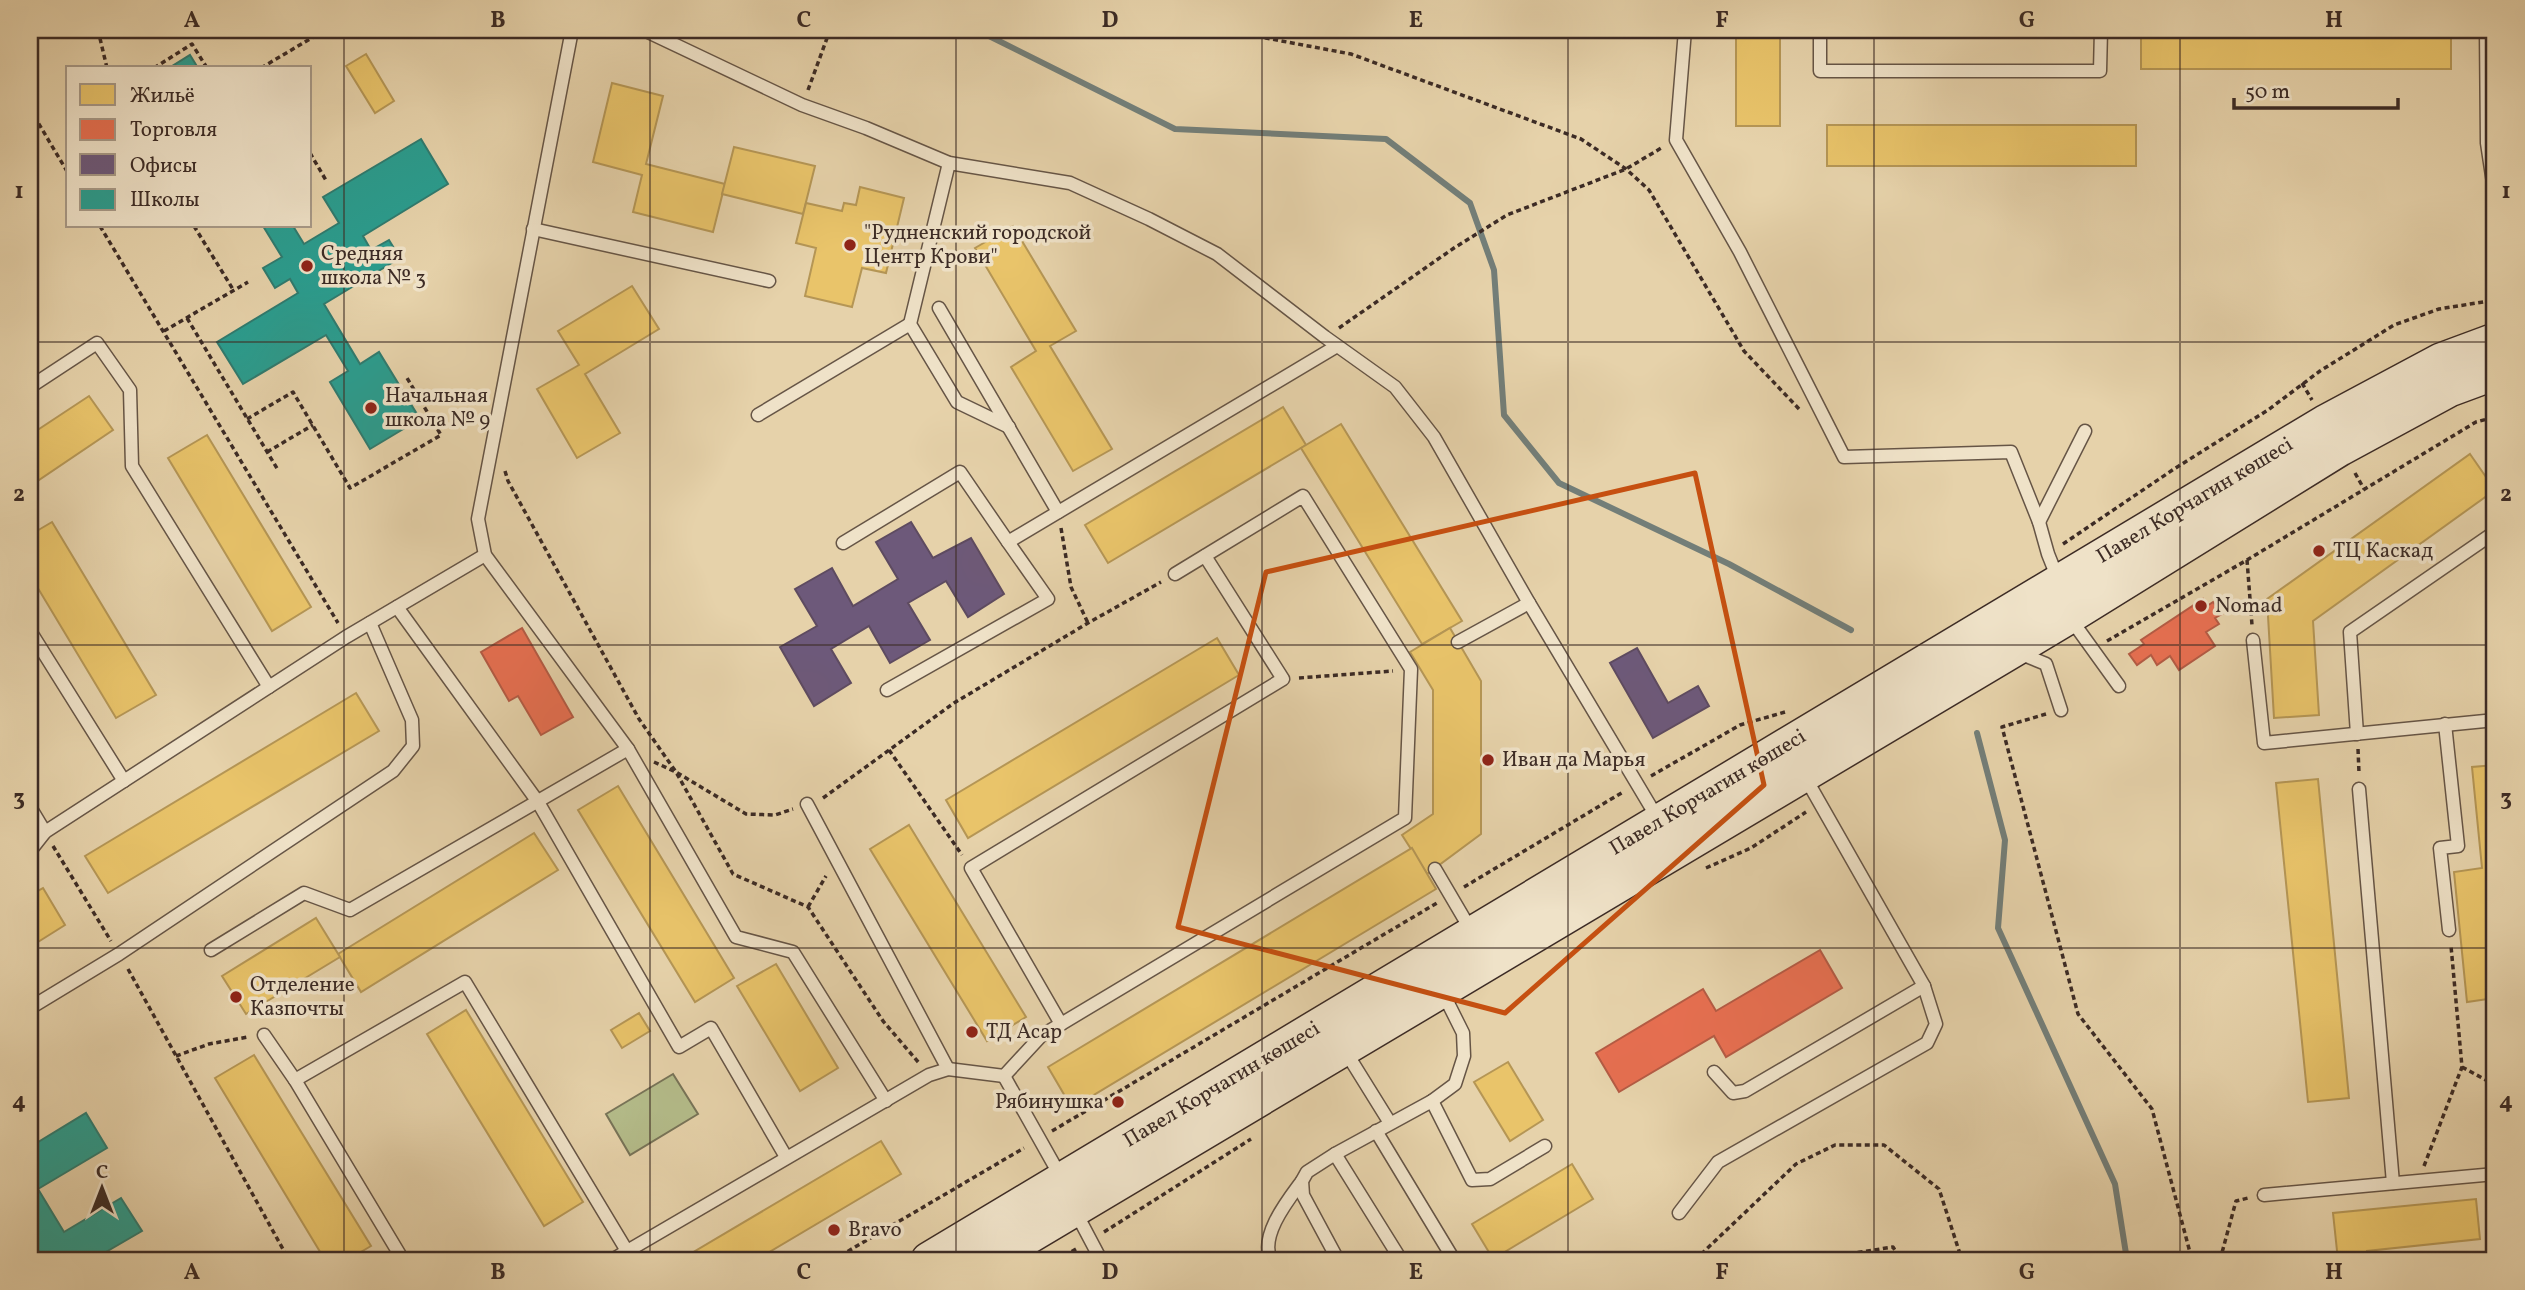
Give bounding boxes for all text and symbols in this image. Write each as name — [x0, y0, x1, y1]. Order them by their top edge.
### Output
text: A — [184, 5, 200, 37]
text: B — [490, 5, 506, 37]
text: C — [797, 5, 811, 37]
text: D — [1102, 5, 1119, 37]
text: E — [1409, 5, 1423, 37]
text: F — [1715, 5, 1729, 37]
text: G — [2019, 5, 2035, 37]
text: H — [2325, 5, 2343, 37]
legend — [66, 66, 312, 228]
scale bar — [2234, 66, 2399, 110]
text: 50 m — [2245, 78, 2290, 107]
text: Жильё — [130, 82, 195, 111]
text: Торговля — [130, 116, 217, 145]
text: Офисы — [130, 152, 197, 181]
text: 1 — [14, 176, 24, 208]
text: 1 — [2501, 176, 2511, 208]
text: Школы — [130, 186, 200, 215]
place label: "Рудненский городской Центр Крови" — [864, 219, 1092, 272]
marker: "Рудненский городской Центр Крови" — [842, 237, 858, 253]
place label: Средняя школа № 3 — [321, 240, 426, 293]
marker: Средняя школа № 3 — [299, 258, 315, 274]
place label: Начальная школа № 9 — [385, 382, 490, 435]
marker: Начальная школа № 9 — [363, 400, 379, 416]
street label: Павел Корчагин көшесі — [2091, 431, 2299, 571]
text: 2 — [13, 479, 25, 511]
text: 2 — [2500, 479, 2512, 511]
place label: ТЦ Каскад — [2333, 537, 2433, 566]
marker: ТЦ Каскад — [2311, 543, 2327, 559]
place label: Nomad — [2215, 592, 2283, 621]
marker: Nomad — [2193, 598, 2209, 614]
street label: Павел Корчагин көшесі — [1604, 723, 1812, 863]
place label: Иван да Марья — [1502, 746, 1645, 775]
marker: Иван да Марья — [1480, 752, 1496, 768]
text: 3 — [13, 783, 25, 815]
text: 3 — [2500, 783, 2512, 815]
place label: Отделение Казпочты — [250, 971, 355, 1024]
marker: Отделение Казпочты — [228, 989, 244, 1005]
street label: Павел Корчагин көшесі — [1118, 1015, 1326, 1155]
place label: ТД Асар — [986, 1018, 1062, 1047]
marker: ТД Асар — [964, 1024, 980, 1040]
text: 4 — [12, 1086, 26, 1118]
text: 4 — [2499, 1086, 2513, 1118]
place label: Рябинушка — [995, 1088, 1104, 1117]
marker: Рябинушка — [1110, 1094, 1126, 1110]
north arrow — [66, 1154, 136, 1224]
text: С — [96, 1160, 108, 1186]
place label: Bravo — [848, 1216, 902, 1245]
marker: Bravo — [826, 1222, 842, 1238]
text: A — [184, 1257, 200, 1289]
text: B — [490, 1257, 506, 1289]
text: C — [797, 1257, 811, 1289]
text: D — [1102, 1257, 1119, 1289]
text: E — [1409, 1257, 1423, 1289]
text: F — [1715, 1257, 1729, 1289]
text: G — [2019, 1257, 2035, 1289]
text: H — [2325, 1257, 2343, 1289]

